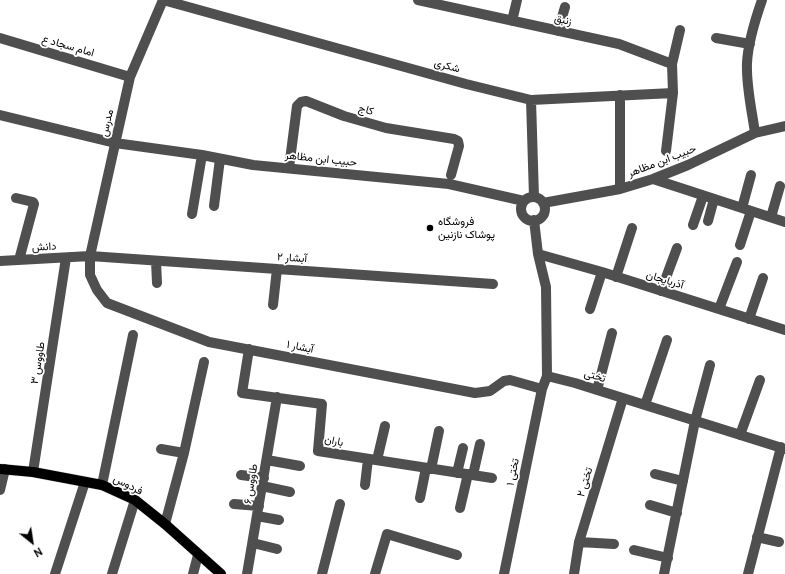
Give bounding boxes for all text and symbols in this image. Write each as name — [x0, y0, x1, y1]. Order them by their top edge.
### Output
street label: زنبق — [553, 12, 573, 28]
street label: امام سجاد ع — [40, 32, 96, 60]
street label: شکری — [433, 56, 461, 76]
street label: کاج — [357, 102, 375, 118]
street label: مدرس — [97, 108, 117, 138]
street label: حبیب ابن مظاهر — [626, 142, 698, 180]
street label: حبیب ابن مظاهر — [284, 149, 358, 169]
place label: فروشگاه پوشاک نازنین — [438, 215, 495, 241]
marker: فروشگاه پوشاک نازنین — [425, 223, 435, 233]
street label: دانش — [31, 240, 57, 254]
street label: آبشار ۲ — [277, 250, 307, 266]
street label: آذربایجان — [645, 268, 685, 292]
street label: آبشار ۱ — [285, 338, 315, 356]
street label: طاووس ۳ — [28, 341, 48, 385]
street label: تختی — [583, 366, 607, 386]
street label: باران — [323, 433, 345, 449]
street label: تختی ۱ — [504, 457, 522, 487]
street label: طاووس ۶ — [241, 463, 261, 505]
street label: تختی ۲ — [574, 466, 596, 498]
street label: فردوس — [111, 472, 145, 498]
north arrow — [12, 522, 52, 562]
text: N — [31, 544, 45, 560]

